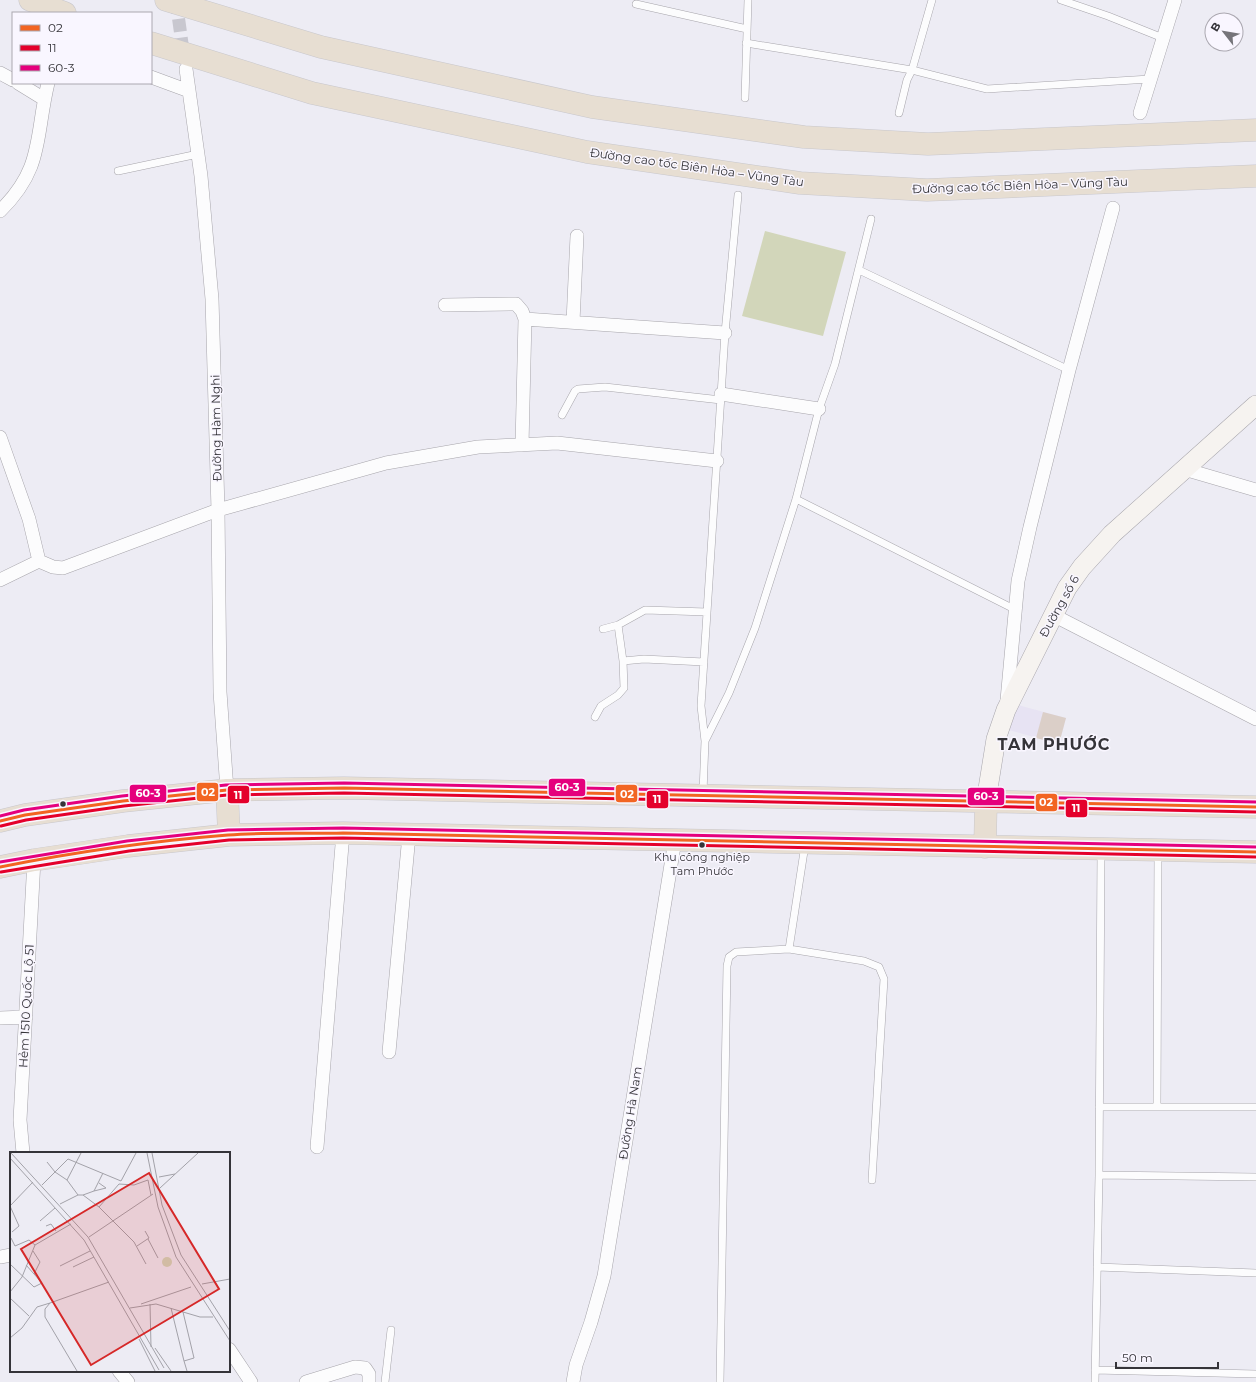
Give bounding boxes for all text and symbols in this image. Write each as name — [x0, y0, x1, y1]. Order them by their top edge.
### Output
legend — [12, 12, 152, 84]
north arrow — [1204, 12, 1244, 52]
text: 02 — [48, 20, 63, 35]
text: B — [1207, 20, 1224, 34]
text: 11 — [48, 40, 57, 55]
text: 60-3 — [48, 60, 75, 75]
street label: Đường cao tốc Biên Hòa – Vũng Tàu — [589, 145, 805, 189]
street label: Đường cao tốc Biên Hòa – Vũng Tàu — [912, 174, 1128, 196]
street label: Đường Hàm Nghi — [208, 374, 224, 482]
street label: Đường số 6 — [1036, 572, 1082, 640]
district label: TAM PHƯỚC — [998, 735, 1110, 754]
line badge: 60-3 — [548, 778, 586, 797]
text: 60-3 — [554, 780, 580, 794]
line badge: 02 — [196, 782, 219, 802]
line badge: 60-3 — [129, 784, 167, 803]
line badge: 02 — [615, 784, 638, 803]
text: 02 — [201, 785, 215, 799]
line badge: 11 — [227, 785, 250, 804]
text: 60-3 — [135, 786, 161, 800]
text: 02 — [620, 787, 634, 801]
line badge: 60-3 — [967, 787, 1005, 806]
text: 11 — [234, 788, 242, 802]
text: 60-3 — [973, 789, 999, 803]
line badge: 11 — [646, 790, 669, 809]
text: 11 — [653, 792, 661, 806]
line badge: 02 — [1035, 793, 1058, 812]
text: 02 — [1039, 795, 1053, 809]
unlabelled marker — [58, 799, 68, 809]
line badge: 11 — [1065, 799, 1088, 818]
text: 11 — [1072, 801, 1080, 815]
marker: Khu công nghiệp Tam Phước — [697, 840, 707, 850]
place label: Khu công nghiệp Tam Phước — [654, 850, 750, 878]
street label: Hẻm 1510 Quốc Lộ 51 — [15, 944, 37, 1068]
street label: Đường Hà Nam — [615, 1065, 645, 1161]
inset map — [10, 1152, 230, 1372]
scale bar — [1116, 1344, 1218, 1370]
text: 50 m — [1122, 1350, 1153, 1365]

